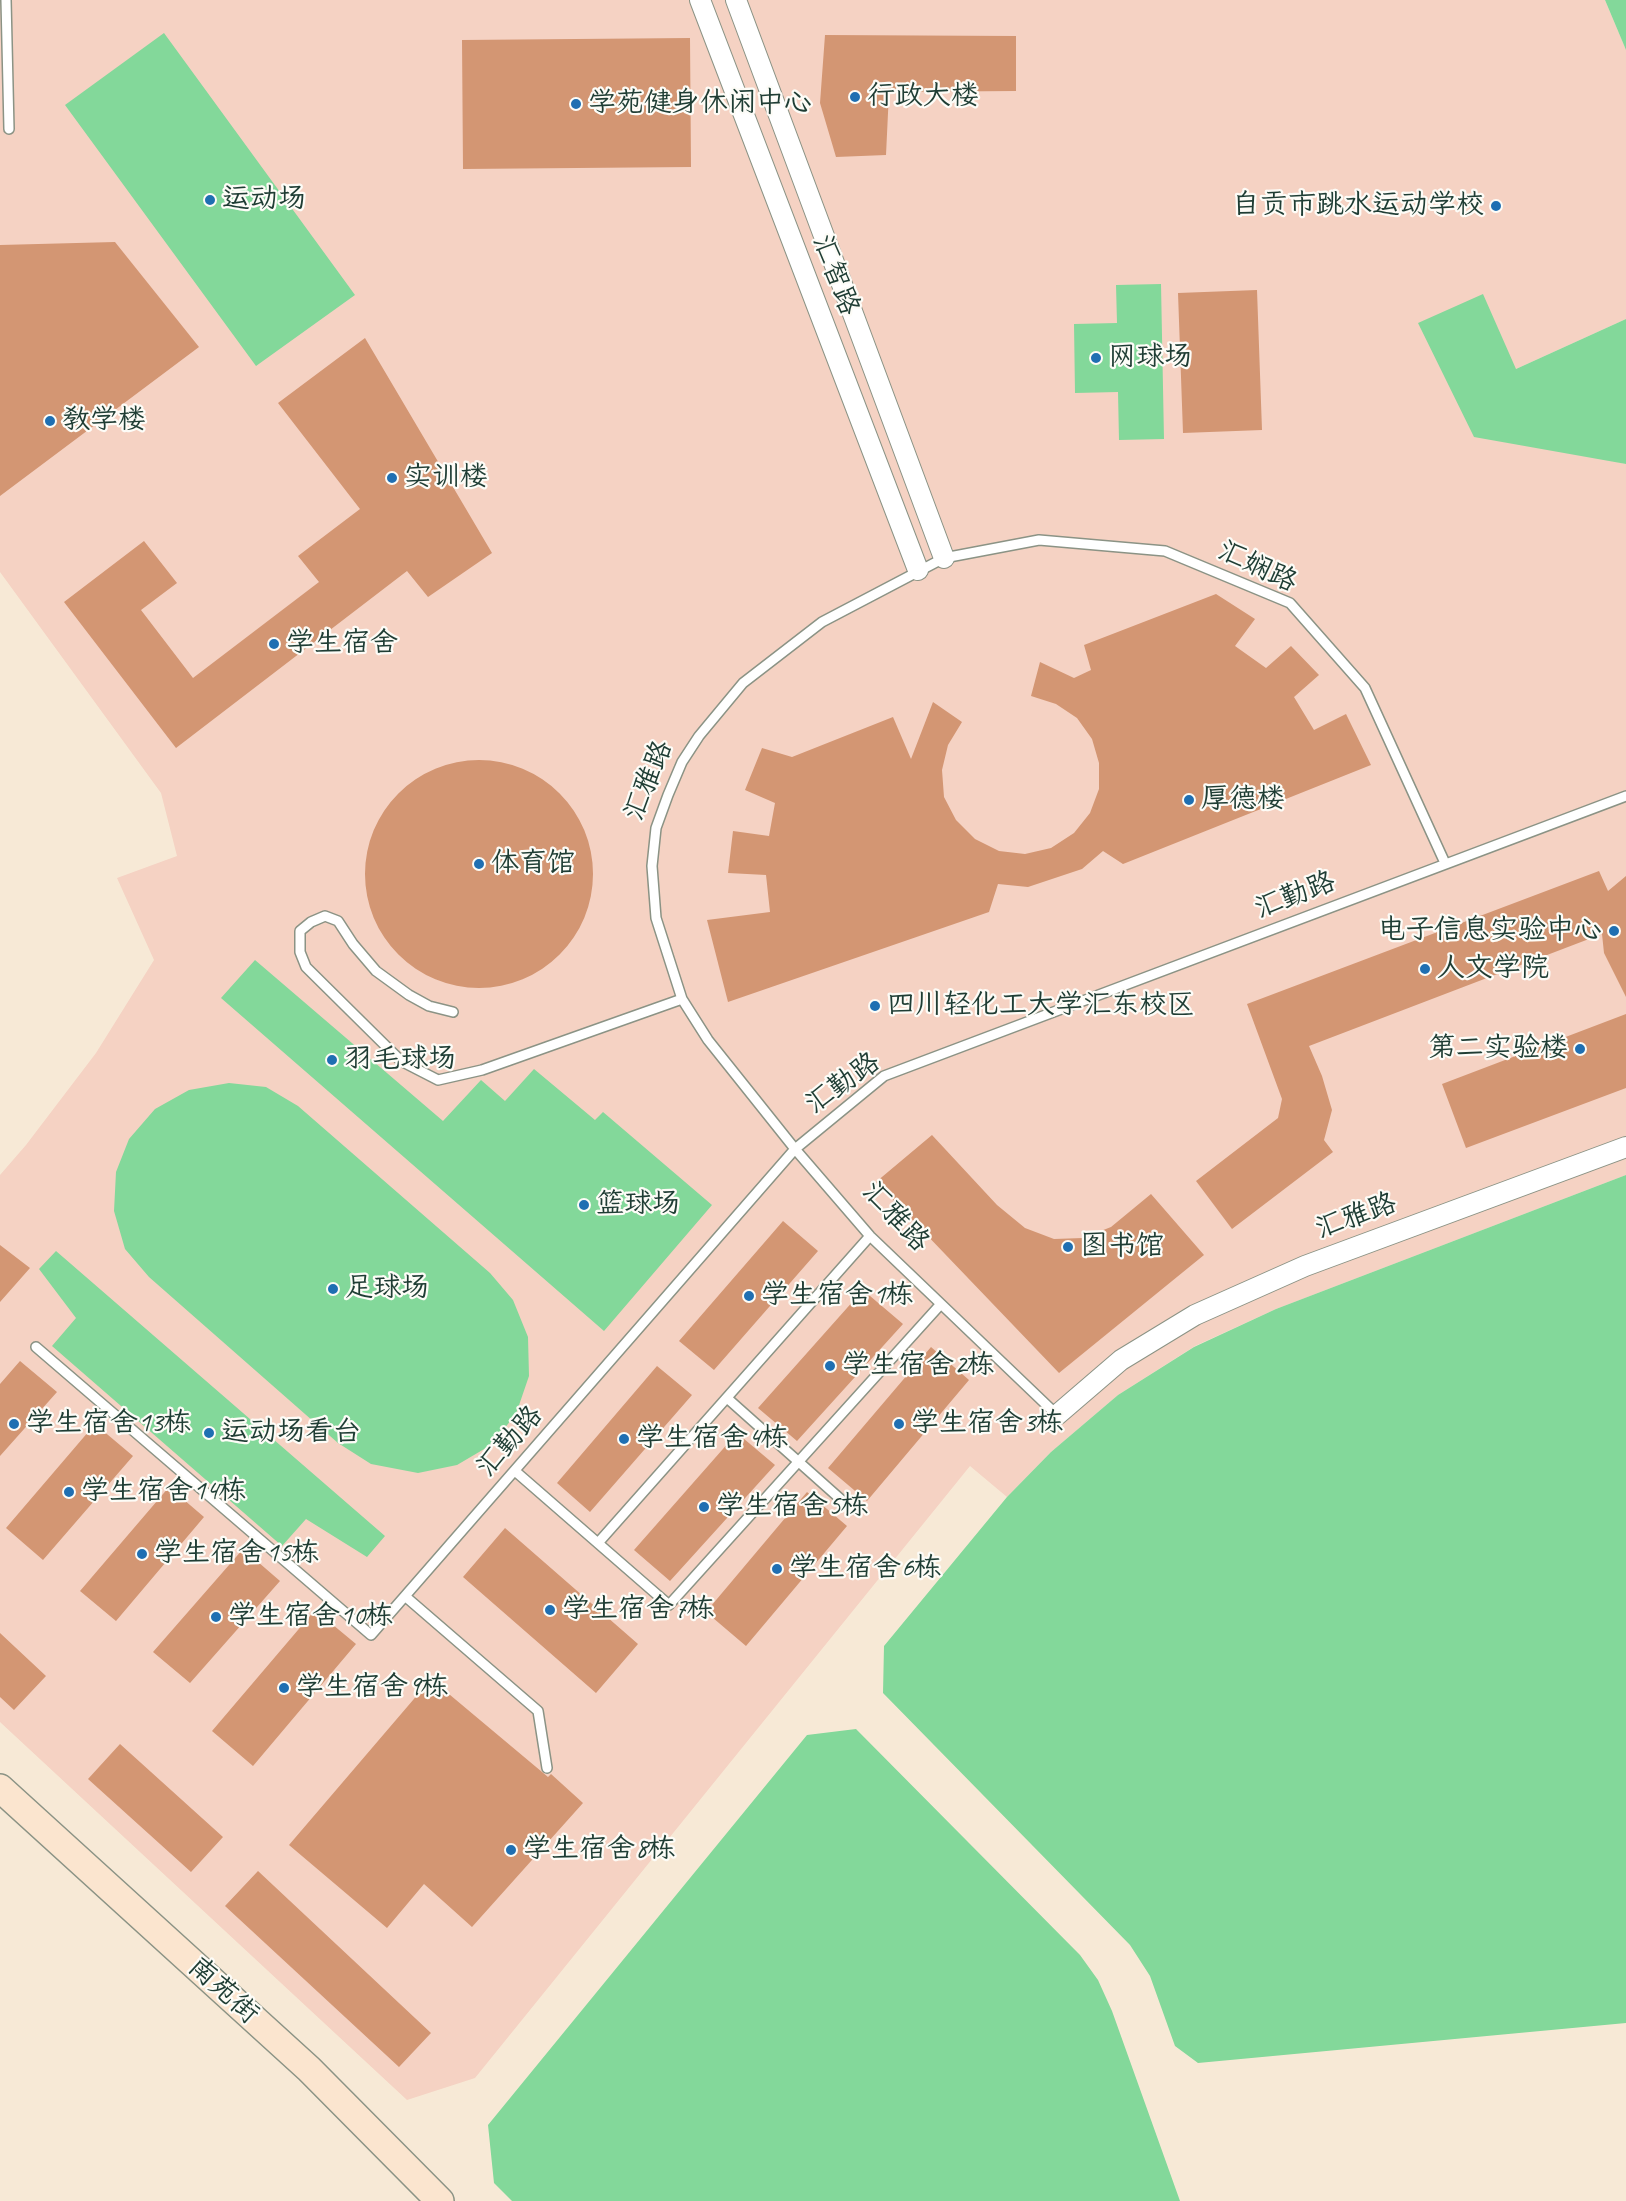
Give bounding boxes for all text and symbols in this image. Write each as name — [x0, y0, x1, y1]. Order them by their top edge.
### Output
place label: 行政大楼 — [867, 80, 979, 114]
place label: 学苑健身休闲中心 — [588, 87, 812, 121]
marker: 行政大楼 — [848, 90, 862, 104]
marker: 学苑健身休闲中心 — [569, 97, 583, 111]
place label: 运动场 — [222, 183, 306, 217]
place label: 自贡市跳水运动学校 — [1232, 189, 1484, 223]
marker: 运动场 — [203, 193, 217, 207]
marker: 自贡市跳水运动学校 — [1489, 199, 1503, 213]
street label: 汇智路 — [804, 230, 866, 320]
place label: 网球场 — [1108, 341, 1192, 375]
marker: 网球场 — [1089, 351, 1103, 365]
place label: 教学楼 — [62, 404, 146, 438]
marker: 教学楼 — [43, 414, 57, 428]
place label: 实训楼 — [404, 461, 488, 495]
marker: 实训楼 — [385, 471, 399, 485]
street label: 汇娴路 — [1212, 534, 1302, 600]
place label: 学生宿舍 — [286, 627, 398, 661]
marker: 学生宿舍 — [267, 637, 281, 651]
street label: 汇雅路 — [618, 736, 680, 826]
place label: 厚德楼 — [1201, 783, 1285, 817]
marker: 厚德楼 — [1182, 793, 1196, 807]
place label: 体育馆 — [491, 847, 575, 881]
marker: 体育馆 — [472, 857, 486, 871]
street label: 汇勤路 — [1250, 865, 1340, 927]
place label: 电子信息实验中心 — [1378, 914, 1602, 948]
marker: 电子信息实验中心 — [1607, 924, 1621, 938]
place label: 人文学院 — [1437, 952, 1549, 986]
marker: 人文学院 — [1418, 962, 1432, 976]
place label: 四川轻化工大学汇东校区 — [887, 989, 1195, 1023]
marker: 四川轻化工大学汇东校区 — [868, 999, 882, 1013]
place label: 第二实验楼 — [1428, 1032, 1568, 1066]
marker: 第二实验楼 — [1573, 1042, 1587, 1056]
place label: 羽毛球场 — [344, 1043, 456, 1077]
street label: 汇勤路 — [799, 1046, 887, 1122]
marker: 羽毛球场 — [325, 1053, 339, 1067]
street label: 汇雅路 — [854, 1175, 936, 1259]
street label: 汇雅路 — [1311, 1187, 1401, 1247]
place label: 篮球场 — [596, 1188, 680, 1222]
marker: 篮球场 — [577, 1198, 591, 1212]
place label: 图书馆 — [1080, 1230, 1164, 1264]
marker: 图书馆 — [1061, 1240, 1075, 1254]
place label: 足球场 — [345, 1272, 429, 1306]
place label: 学生宿舍1栋 — [761, 1279, 914, 1313]
marker: 足球场 — [326, 1282, 340, 1296]
marker: 学生宿舍1栋 — [742, 1289, 756, 1303]
place label: 学生宿舍2栋 — [842, 1349, 995, 1383]
marker: 学生宿舍2栋 — [823, 1359, 837, 1373]
street label: 汇勤路 — [470, 1399, 550, 1485]
place label: 学生宿舍13栋 — [26, 1407, 191, 1441]
place label: 学生宿舍3栋 — [911, 1407, 1064, 1441]
place label: 运动场看台 — [221, 1416, 361, 1450]
marker: 学生宿舍13栋 — [7, 1417, 21, 1431]
marker: 学生宿舍3栋 — [892, 1417, 906, 1431]
place label: 学生宿舍4栋 — [636, 1422, 789, 1456]
marker: 运动场看台 — [202, 1426, 216, 1440]
marker: 学生宿舍4栋 — [617, 1432, 631, 1446]
place label: 学生宿舍14栋 — [81, 1475, 246, 1509]
marker: 学生宿舍14栋 — [62, 1485, 76, 1499]
place label: 学生宿舍5栋 — [716, 1490, 869, 1524]
marker: 学生宿舍5栋 — [697, 1500, 711, 1514]
place label: 学生宿舍15栋 — [154, 1537, 319, 1571]
marker: 学生宿舍15栋 — [135, 1547, 149, 1561]
place label: 学生宿舍6栋 — [789, 1552, 942, 1586]
marker: 学生宿舍6栋 — [770, 1562, 784, 1576]
place label: 学生宿舍7栋 — [562, 1593, 715, 1627]
place label: 学生宿舍10栋 — [228, 1600, 393, 1634]
marker: 学生宿舍7栋 — [543, 1603, 557, 1617]
marker: 学生宿舍10栋 — [209, 1610, 223, 1624]
place label: 学生宿舍9栋 — [296, 1671, 449, 1705]
marker: 学生宿舍9栋 — [277, 1681, 291, 1695]
place label: 学生宿舍8栋 — [523, 1833, 676, 1867]
marker: 学生宿舍8栋 — [504, 1843, 518, 1857]
street label: 南苑街 — [181, 1950, 265, 2032]

